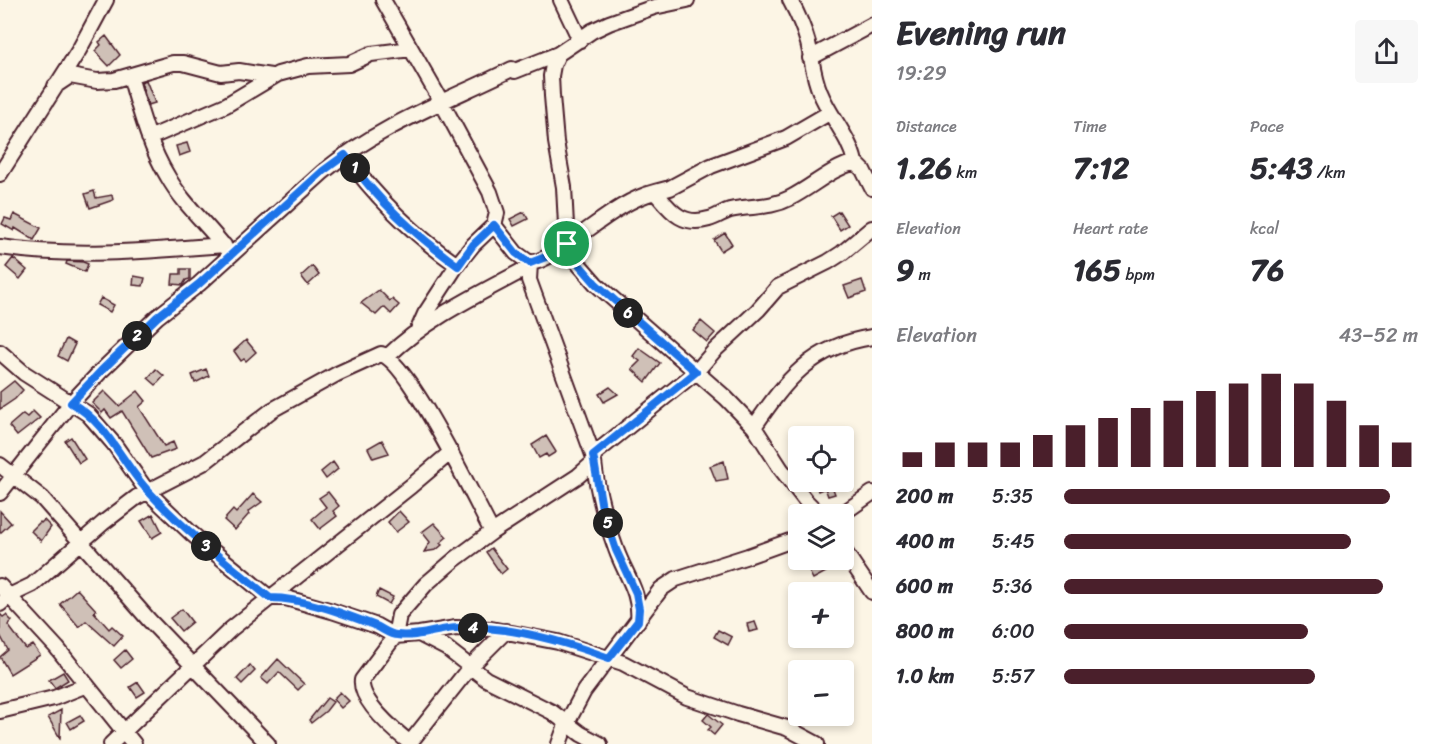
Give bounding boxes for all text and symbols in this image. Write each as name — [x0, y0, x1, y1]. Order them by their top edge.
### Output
text: Evening run — [896, 4, 1066, 62]
button: share — [1355, 20, 1418, 83]
text: 19:29 — [896, 56, 947, 91]
text: Distance — [896, 112, 957, 141]
text: Time — [1073, 112, 1107, 141]
text: Pace — [1250, 112, 1284, 141]
text: 1.26 — [896, 141, 952, 195]
text: 7:12 — [1073, 141, 1129, 195]
text: 5:43 — [1250, 141, 1313, 195]
pin: 1 — [340, 153, 370, 183]
text: 1 — [352, 153, 358, 182]
text: km — [952, 158, 977, 187]
text: /km — [1313, 158, 1346, 187]
text: Elevation — [896, 214, 961, 243]
text: Heart rate — [1073, 214, 1148, 243]
text: kcal — [1250, 214, 1279, 243]
pin — [541, 218, 592, 269]
icon: arrive — [550, 227, 583, 260]
text: 9 — [896, 243, 914, 297]
text: 165 — [1073, 243, 1121, 297]
text: 76 — [1250, 243, 1284, 297]
text: m — [914, 260, 931, 289]
text: bpm — [1121, 260, 1155, 289]
pin: 6 — [613, 298, 643, 328]
text: 6 — [623, 298, 633, 327]
text: Elevation — [896, 318, 977, 353]
text: 43–52 m — [1339, 318, 1418, 353]
pin: 2 — [122, 321, 152, 351]
text: 2 — [132, 321, 142, 350]
map controls — [788, 426, 854, 726]
button: locate — [788, 426, 854, 492]
text: 200 m — [896, 479, 953, 514]
text: 5:35 — [992, 479, 1033, 514]
button: layers — [788, 504, 854, 570]
pin: 5 — [593, 508, 623, 538]
text: 5 — [603, 508, 613, 537]
text: 400 m — [896, 524, 954, 559]
text: 5:45 — [992, 524, 1035, 559]
pin: 3 — [191, 531, 221, 561]
text: 3 — [202, 531, 210, 560]
text: 600 m — [896, 569, 953, 604]
text: 5:36 — [992, 569, 1033, 604]
button: + — [788, 582, 854, 648]
pin: 4 — [458, 613, 488, 643]
text: 4 — [468, 613, 478, 642]
text: 800 m — [896, 614, 954, 649]
text: 6:00 — [992, 614, 1035, 649]
text: 1.0 km — [896, 659, 954, 694]
text: 5:57 — [992, 659, 1034, 694]
button: − — [788, 660, 854, 726]

